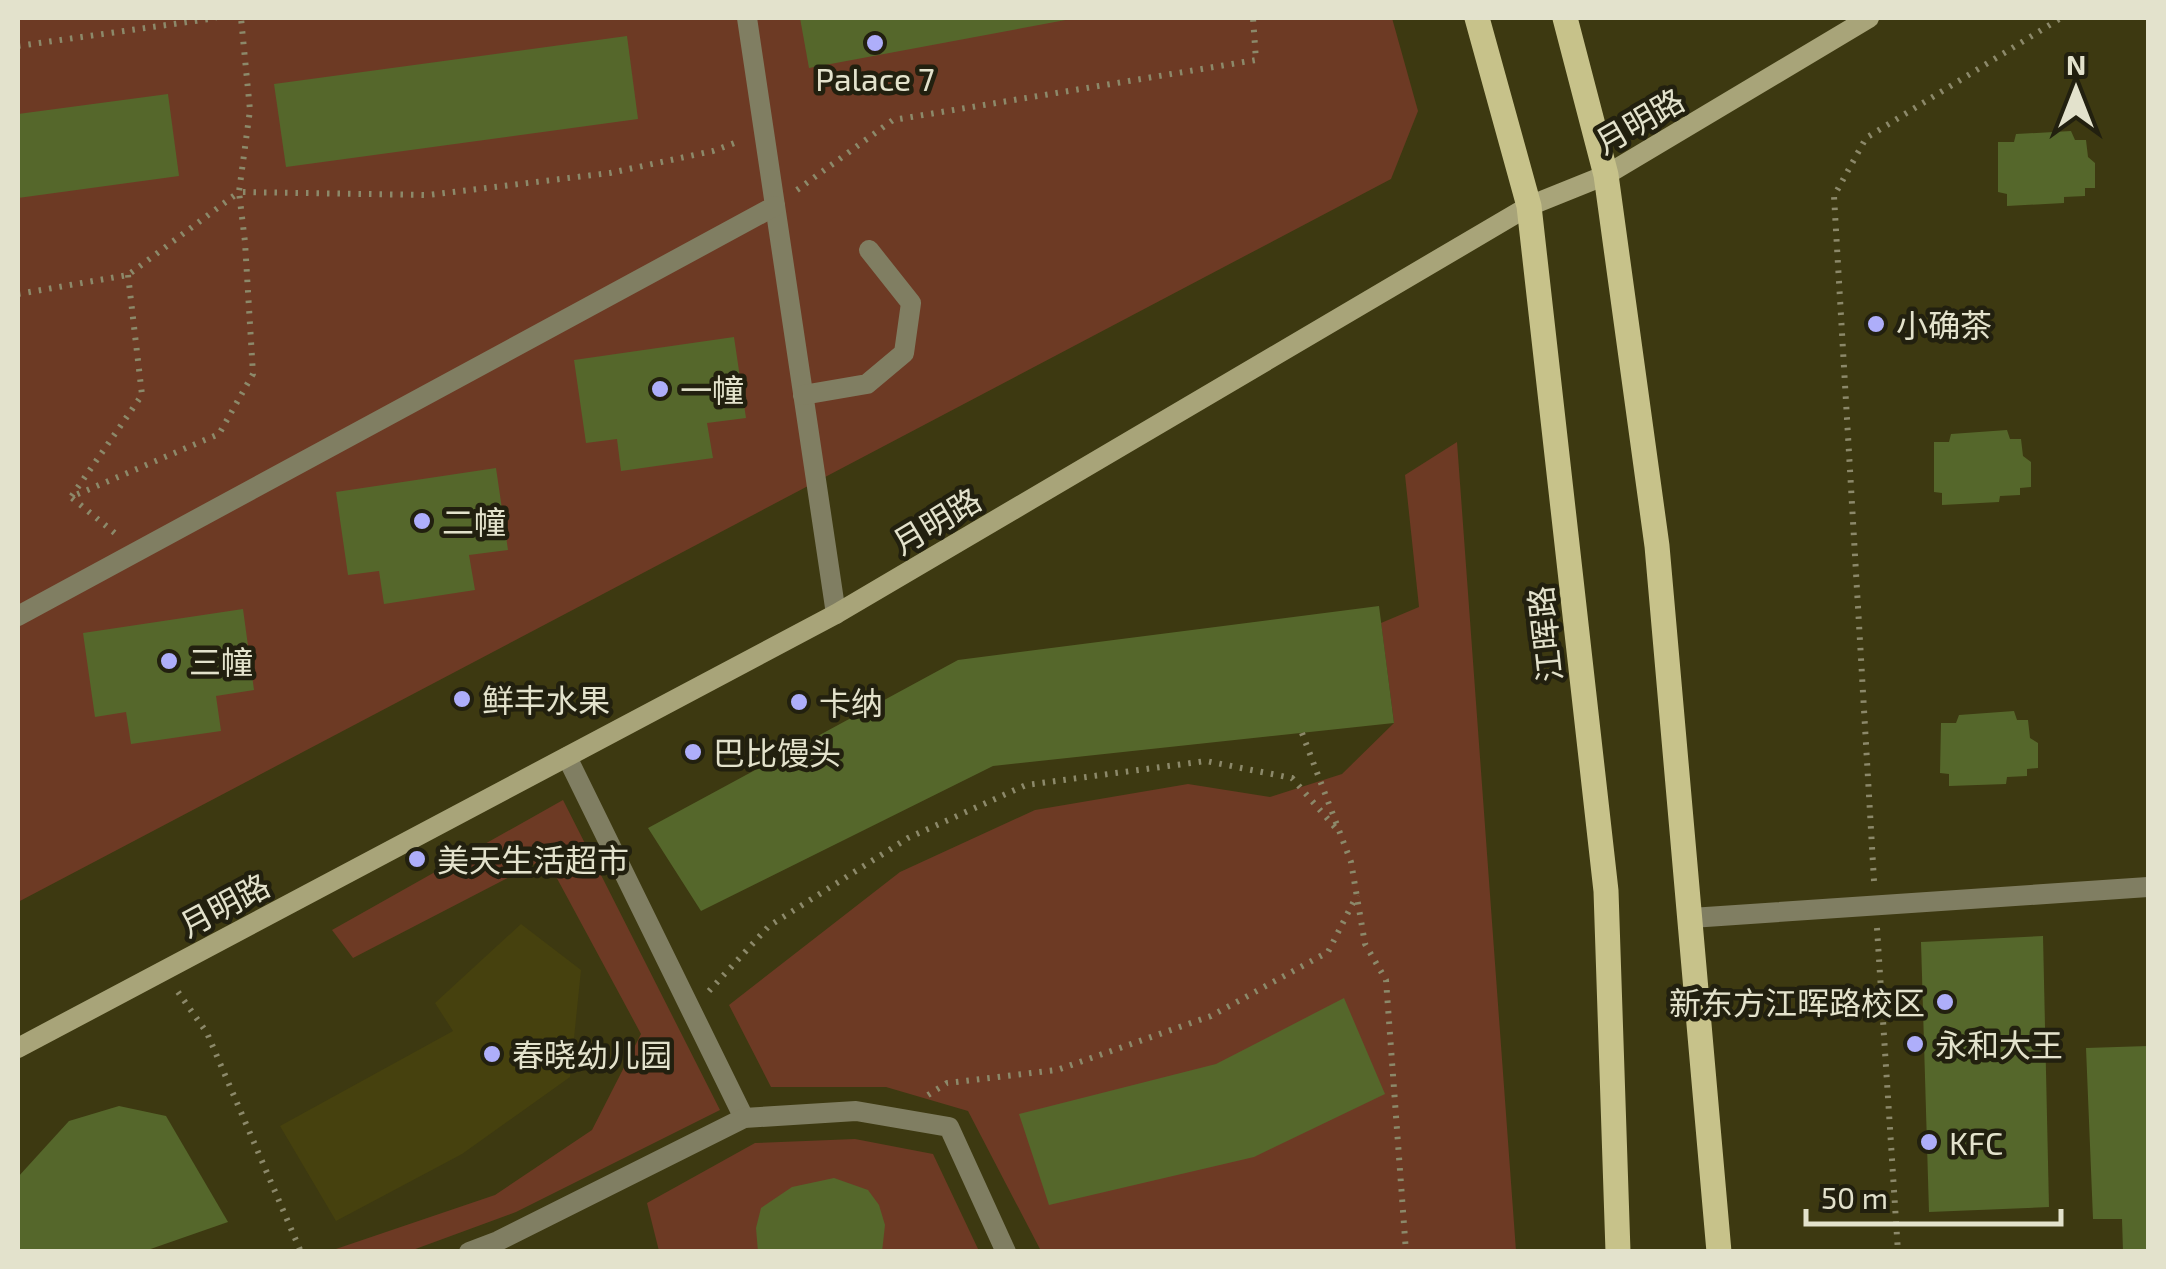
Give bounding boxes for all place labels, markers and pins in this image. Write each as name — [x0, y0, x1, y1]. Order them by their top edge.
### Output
marker: Palace 7 — [864, 32, 886, 54]
place label: Palace 7 — [815, 59, 935, 97]
place label: 小确茶 — [1896, 305, 1992, 343]
marker: 小确茶 — [1865, 313, 1887, 335]
place label: 一幢 — [680, 370, 744, 408]
marker: 一幢 — [649, 378, 671, 400]
place label: 二幢 — [442, 502, 506, 540]
marker: 二幢 — [411, 510, 433, 532]
place label: 三幢 — [189, 642, 253, 680]
marker: 三幢 — [158, 650, 180, 672]
place label: 鲜丰水果 — [482, 680, 610, 718]
place label: 卡纳 — [819, 683, 883, 721]
marker: 鲜丰水果 — [451, 688, 473, 710]
marker: 卡纳 — [788, 691, 810, 713]
place label: 巴比馒头 — [713, 733, 841, 771]
marker: 巴比馒头 — [682, 741, 704, 763]
place label: 美天生活超市 — [437, 840, 629, 878]
marker: 美天生活超市 — [406, 848, 428, 870]
place label: 新东方江晖路校区 — [1669, 983, 1925, 1021]
marker: 新东方江晖路校区 — [1934, 991, 1956, 1013]
place label: 永和大王 — [1935, 1025, 2063, 1063]
marker: 永和大王 — [1904, 1033, 1926, 1055]
place label: 春晓幼儿园 — [512, 1035, 672, 1073]
marker: 春晓幼儿园 — [481, 1043, 503, 1065]
place label: KFC — [1949, 1123, 2003, 1161]
marker: KFC — [1918, 1131, 1940, 1153]

